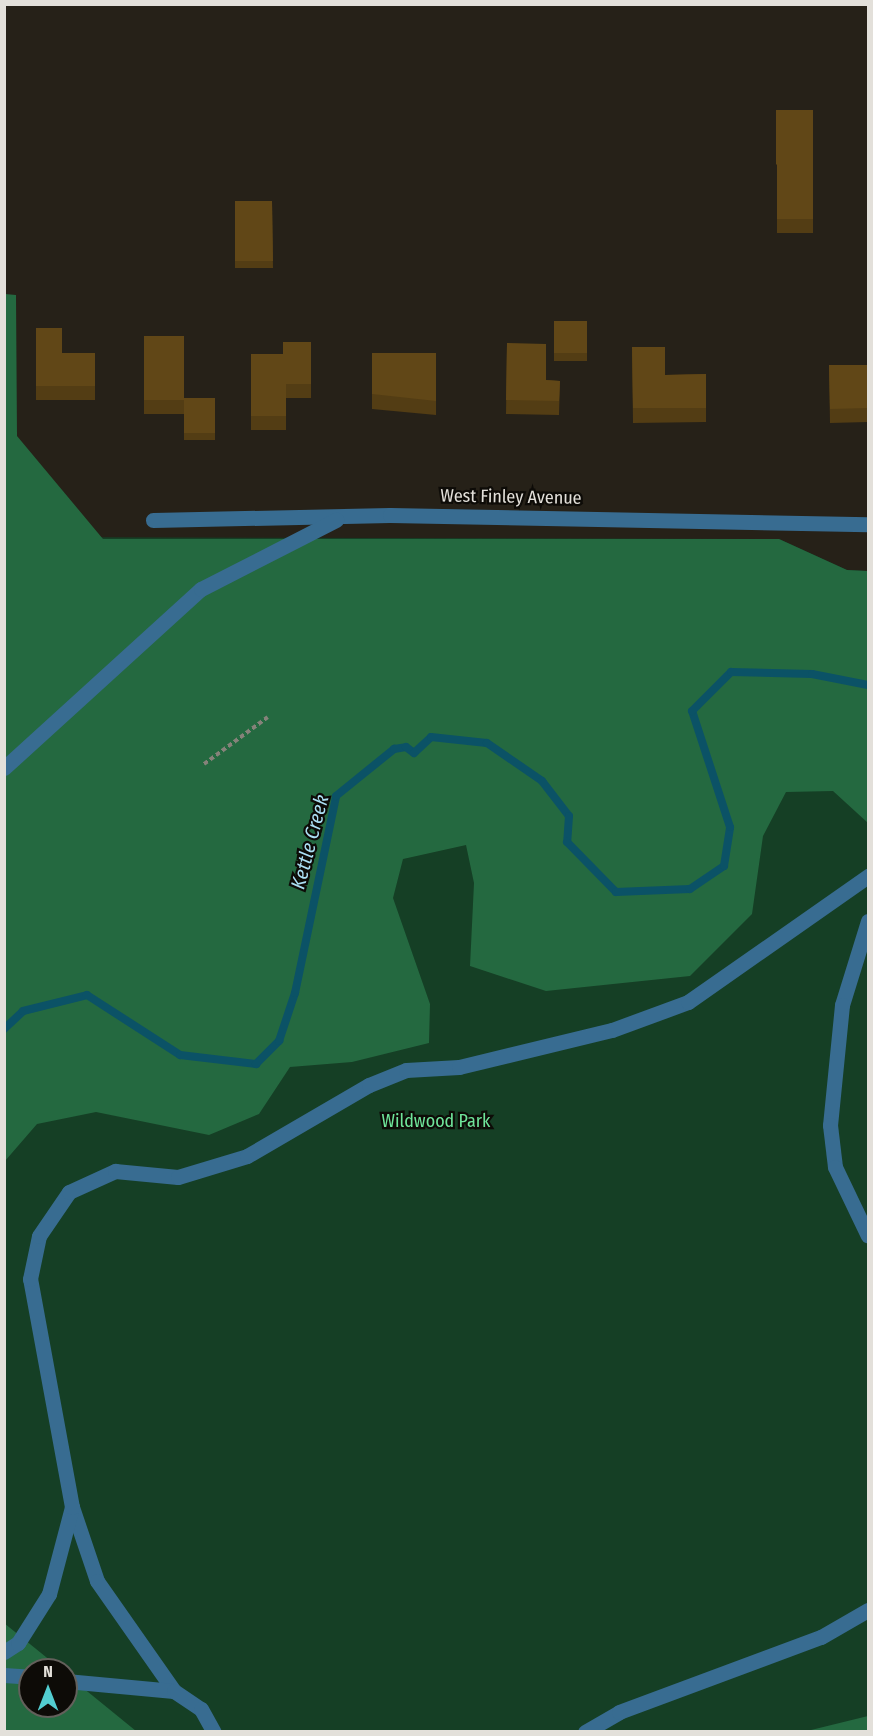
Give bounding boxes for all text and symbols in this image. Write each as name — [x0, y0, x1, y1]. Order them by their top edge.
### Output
street label: West Finley Avenue — [440, 485, 582, 509]
water label: Kettle Creek — [286, 792, 334, 892]
park label: Wildwood Park — [382, 1110, 490, 1132]
north arrow — [18, 1658, 78, 1718]
text: N — [43, 1662, 53, 1681]

